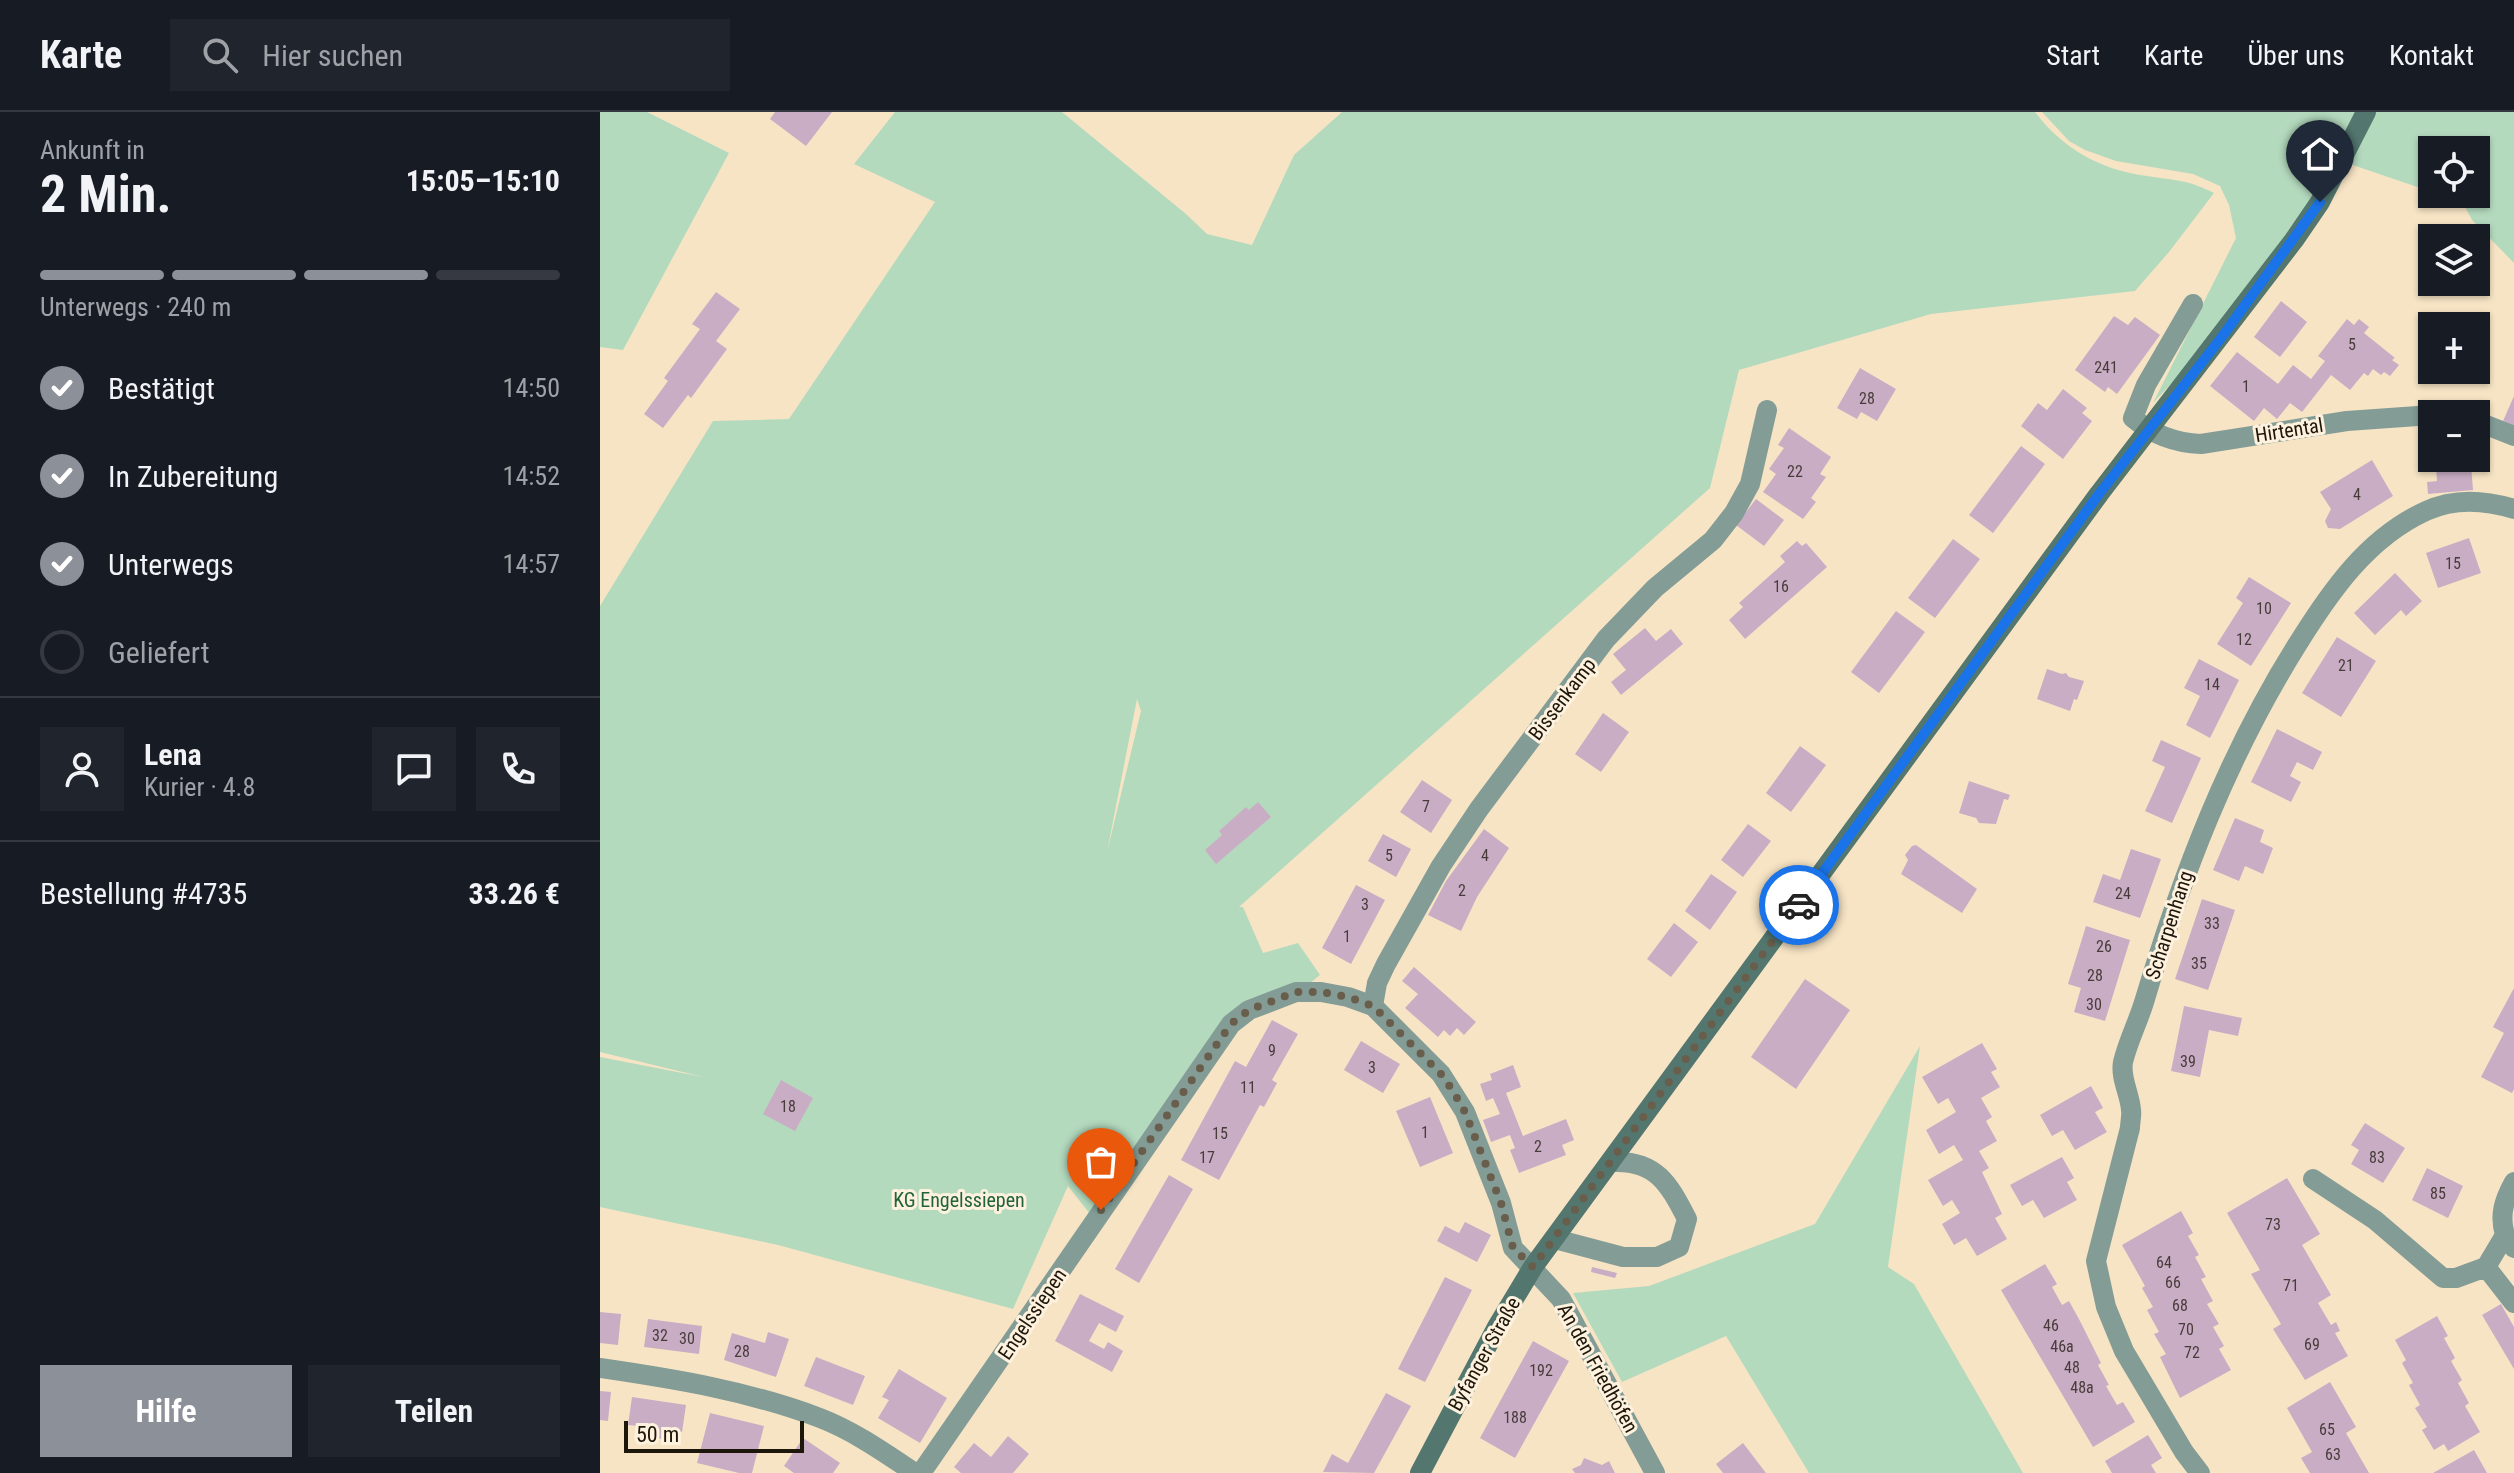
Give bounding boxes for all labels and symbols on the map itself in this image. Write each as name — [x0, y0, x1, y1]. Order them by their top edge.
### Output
pin — [2286, 120, 2354, 202]
house number: 5 — [2348, 335, 2356, 354]
house number: 241 — [2094, 358, 2118, 377]
house number: 1 — [2242, 377, 2250, 396]
house number: 28 — [1859, 389, 1875, 408]
street label: Hirtental — [2253, 413, 2325, 447]
house number: 22 — [1787, 462, 1803, 481]
house number: 4 — [2353, 485, 2361, 504]
house number: 15 — [2445, 554, 2461, 573]
house number: 16 — [1773, 577, 1789, 596]
house number: 10 — [2256, 599, 2272, 618]
house number: 12 — [2236, 630, 2252, 649]
street label: Bissenkamp — [1523, 653, 1601, 745]
house number: 21 — [2338, 656, 2354, 675]
house number: 14 — [2204, 675, 2220, 694]
house number: 7 — [1422, 797, 1430, 816]
house number: 5 — [1385, 846, 1393, 865]
house number: 4 — [1481, 846, 1489, 865]
courier — [1759, 865, 1839, 945]
street label: Scharpenhang — [2140, 868, 2198, 982]
house number: 2 — [1458, 881, 1466, 900]
house number: 24 — [2115, 884, 2131, 903]
house number: 3 — [1361, 895, 1369, 914]
house number: 33 — [2204, 914, 2220, 933]
house number: 1 — [1343, 927, 1351, 946]
house number: 26 — [2096, 937, 2112, 956]
house number: 35 — [2191, 954, 2207, 973]
house number: 28 — [2087, 966, 2103, 985]
house number: 30 — [2086, 995, 2102, 1014]
house number: 9 — [1268, 1041, 1276, 1060]
house number: 39 — [2180, 1052, 2196, 1071]
house number: 3 — [1368, 1058, 1376, 1077]
house number: 11 — [1240, 1078, 1256, 1097]
house number: 18 — [780, 1097, 796, 1116]
house number: 1 — [1421, 1123, 1429, 1142]
house number: 15 — [1212, 1124, 1228, 1143]
pin — [1067, 1128, 1135, 1210]
house number: 2 — [1534, 1137, 1542, 1156]
house number: 17 — [1199, 1148, 1215, 1167]
house number: 83 — [2369, 1148, 2385, 1167]
house number: 85 — [2430, 1184, 2446, 1203]
park label: KG Engelssiepen — [893, 1188, 1025, 1212]
house number: 73 — [2265, 1215, 2281, 1234]
house number: 64 — [2156, 1253, 2172, 1272]
street label: Engelssiepen — [993, 1264, 1071, 1364]
house number: 66 — [2165, 1273, 2181, 1292]
house number: 71 — [2283, 1276, 2299, 1295]
street label: Byfanger Straße — [1443, 1293, 1525, 1415]
house number: 68 — [2172, 1296, 2188, 1315]
street label: An den Friedhöfen — [1553, 1299, 1643, 1437]
house number: 46 — [2043, 1316, 2059, 1335]
house number: 70 — [2178, 1320, 2194, 1339]
house number: 32 — [652, 1326, 668, 1345]
house number: 30 — [679, 1329, 695, 1348]
house number: 69 — [2304, 1335, 2320, 1354]
house number: 46a — [2050, 1337, 2074, 1356]
house number: 28 — [734, 1342, 750, 1361]
house number: 72 — [2184, 1343, 2200, 1362]
house number: 48 — [2064, 1358, 2080, 1377]
house number: 192 — [1529, 1361, 1553, 1380]
house number: 48a — [2070, 1378, 2094, 1397]
house number: 188 — [1503, 1408, 1527, 1427]
scale bar — [624, 1417, 804, 1453]
house number: 65 — [2319, 1420, 2335, 1439]
house number: 63 — [2325, 1445, 2341, 1464]

